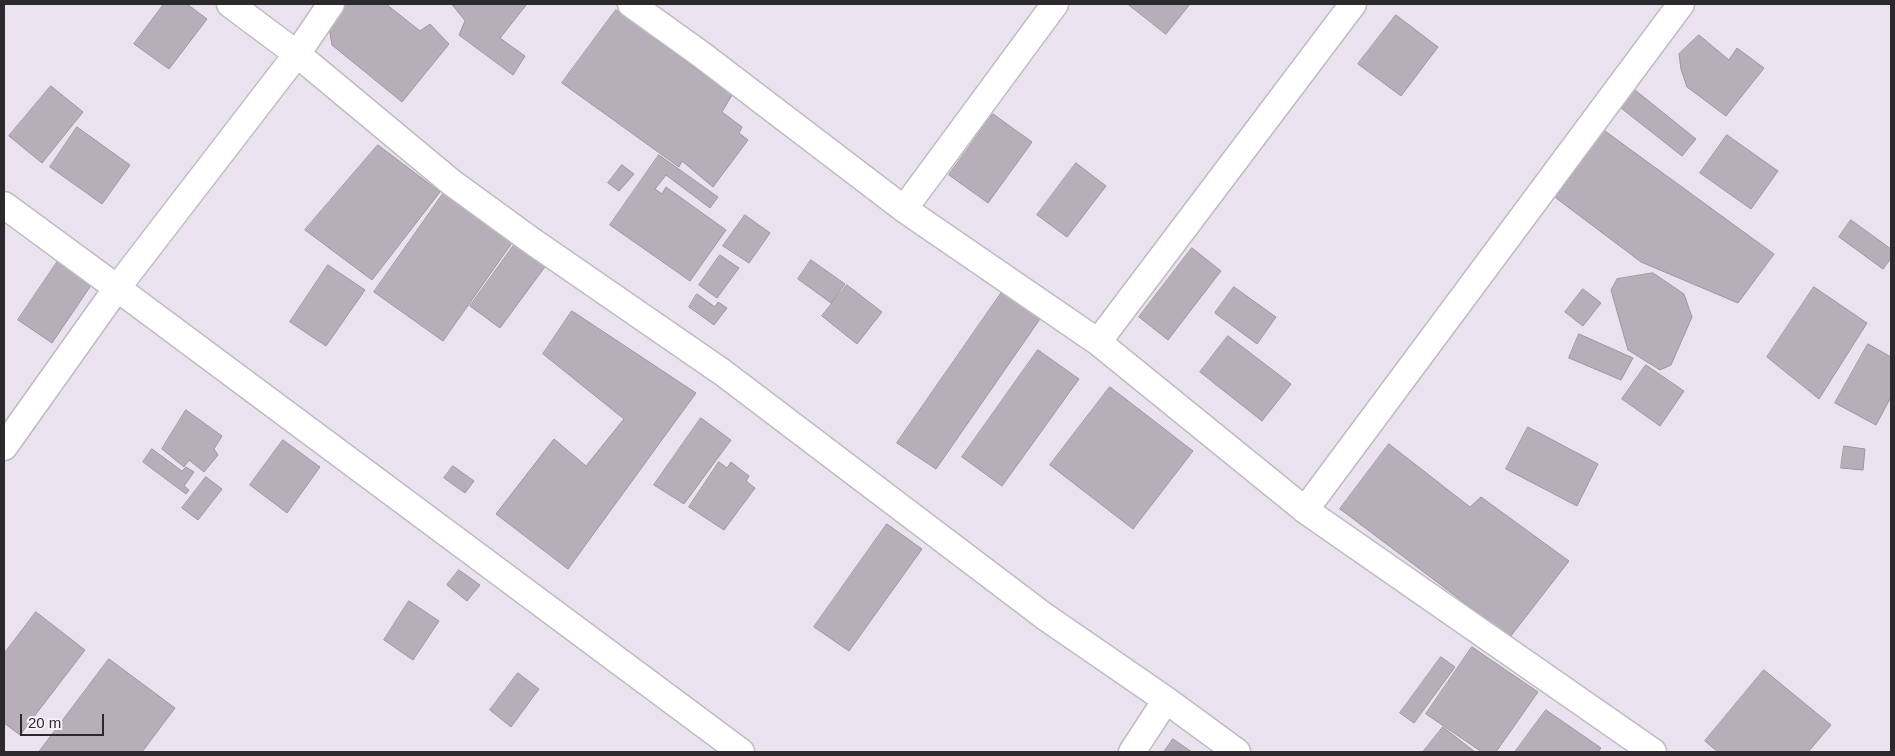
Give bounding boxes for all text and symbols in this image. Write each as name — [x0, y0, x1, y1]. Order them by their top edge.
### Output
scale bar — [22, 704, 106, 736]
text: 20 m — [28, 714, 61, 731]

